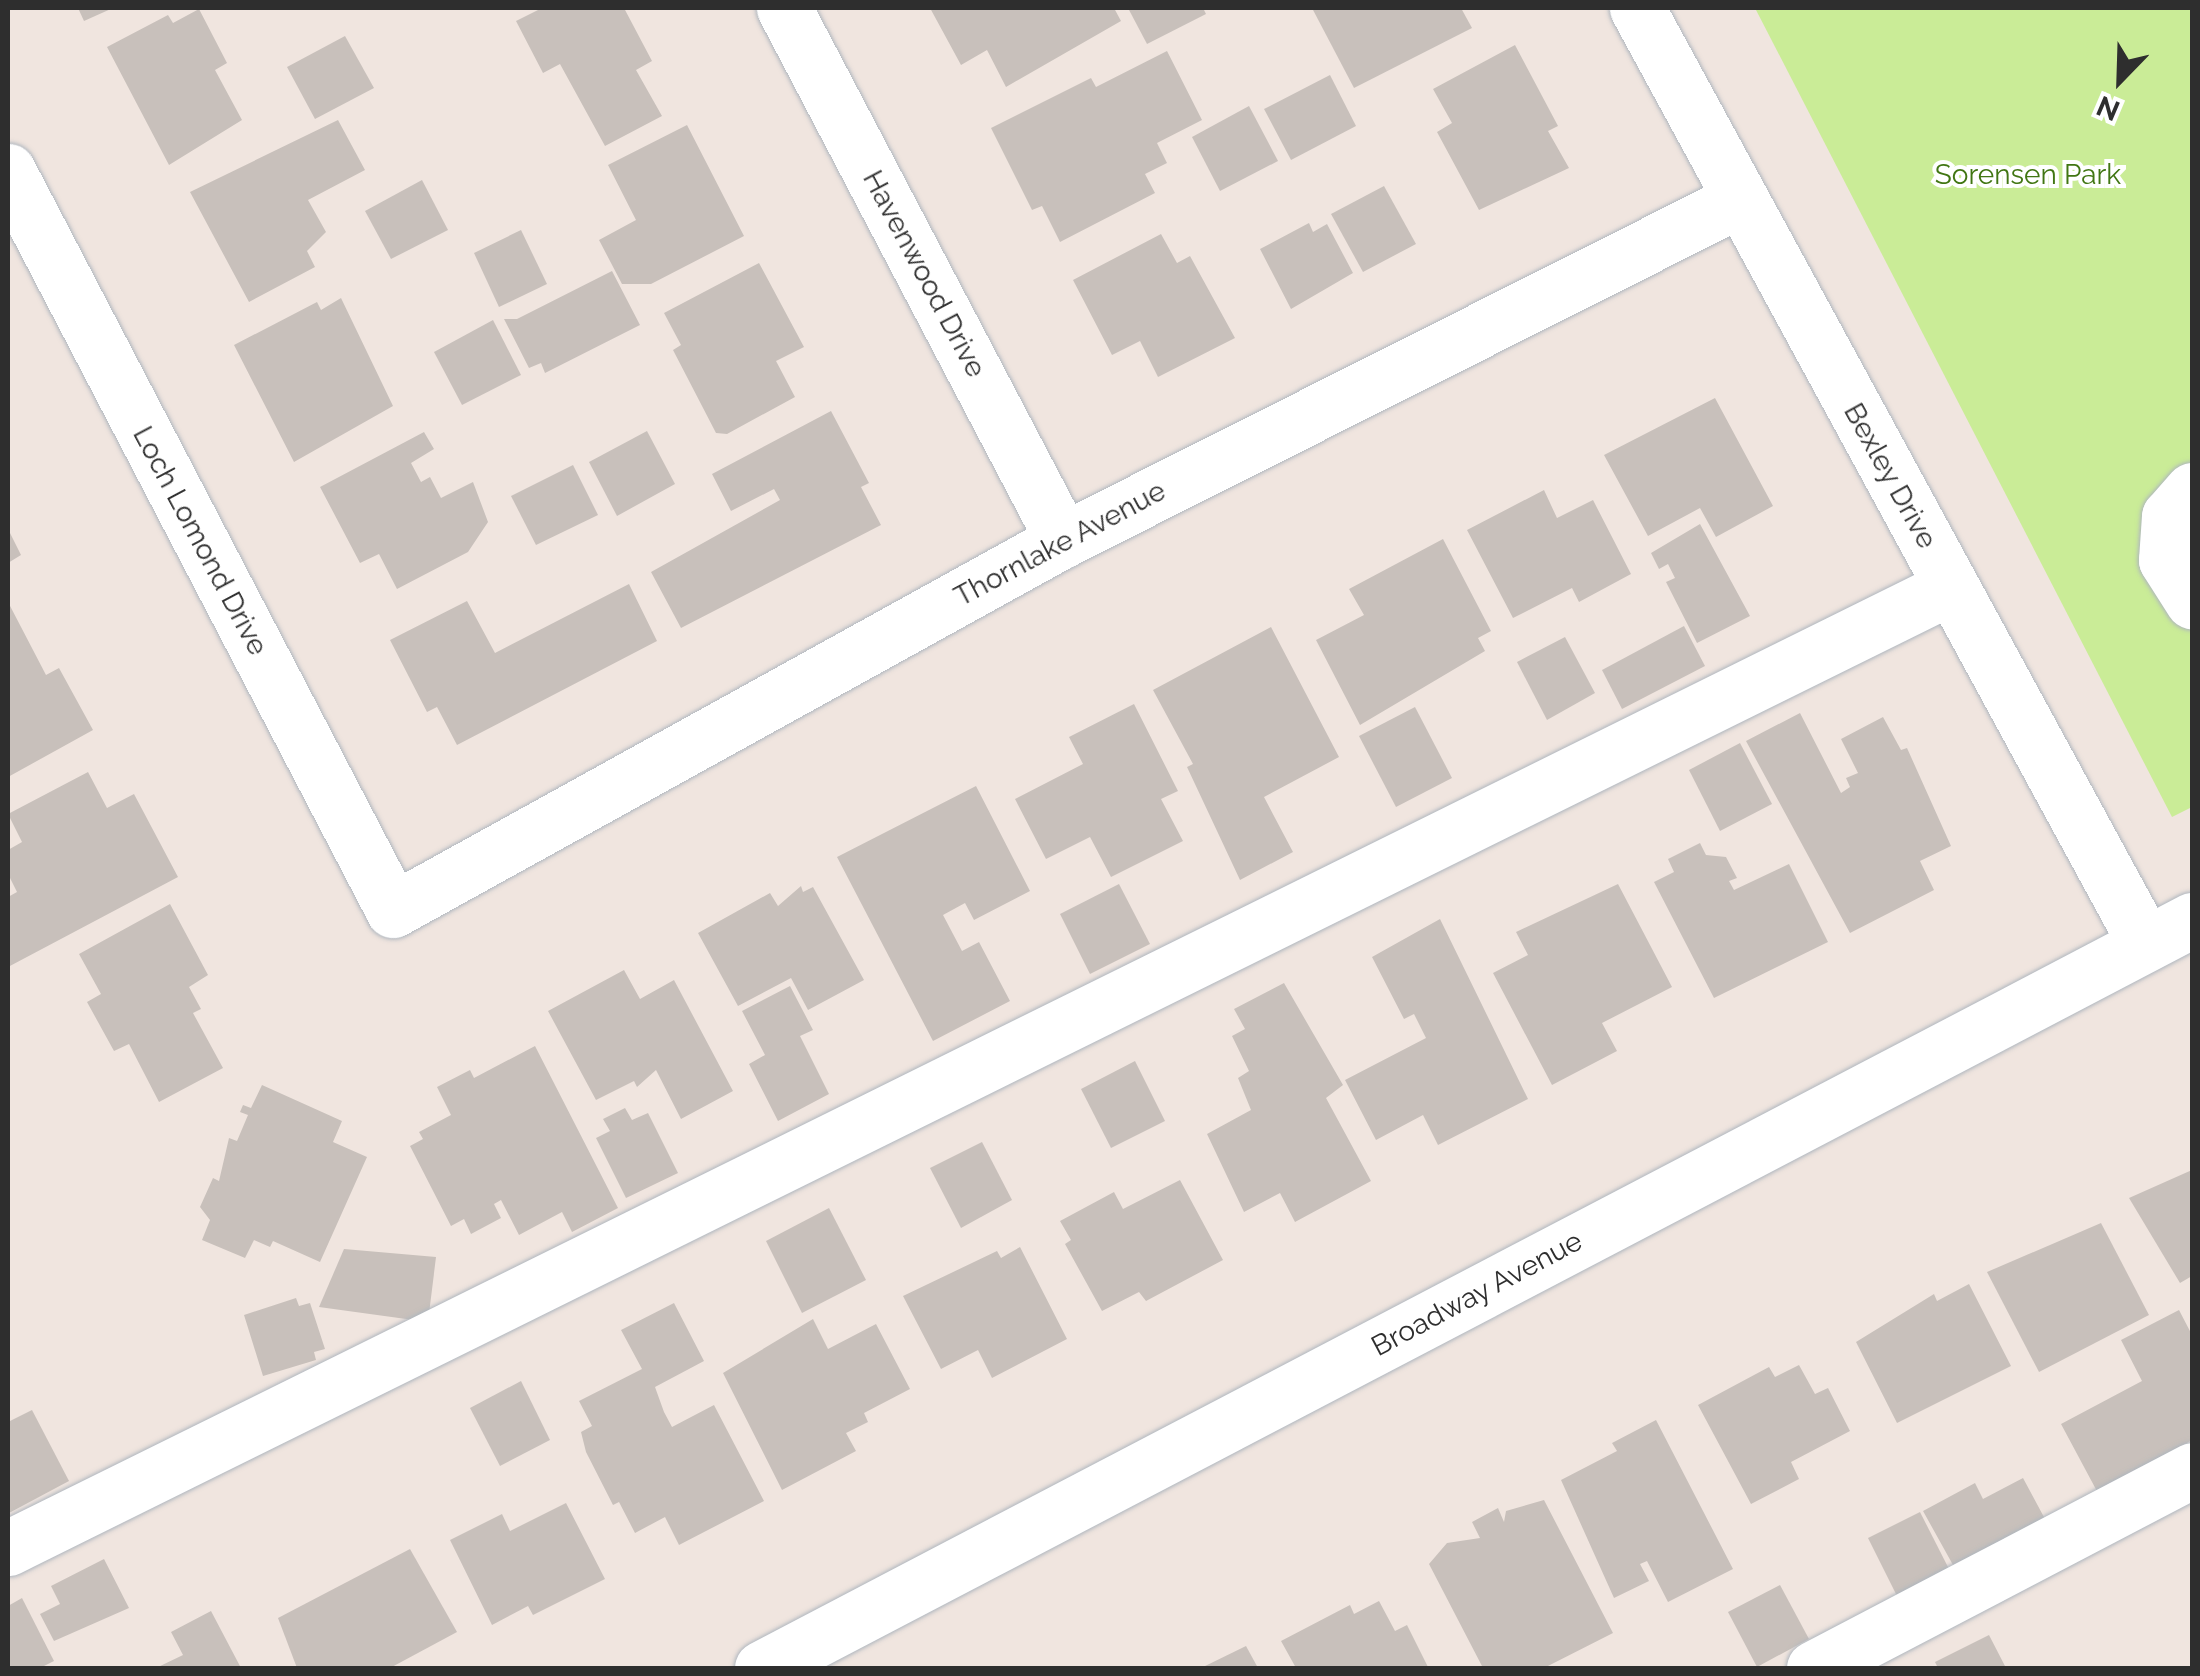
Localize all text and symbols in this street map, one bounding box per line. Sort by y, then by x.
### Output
north arrow [2070,30,2170,130]
text: N [2092,89,2124,127]
park label: Sorensen Park [1935,158,2121,192]
street label: Havenwood Drive [855,165,993,383]
street label: Bexley Drive [1836,397,1944,555]
street label: Loch Lomond Drive [125,421,275,661]
street label: Thornlake Avenue [948,474,1172,614]
street label: Broadway Avenue [1365,1224,1589,1364]

